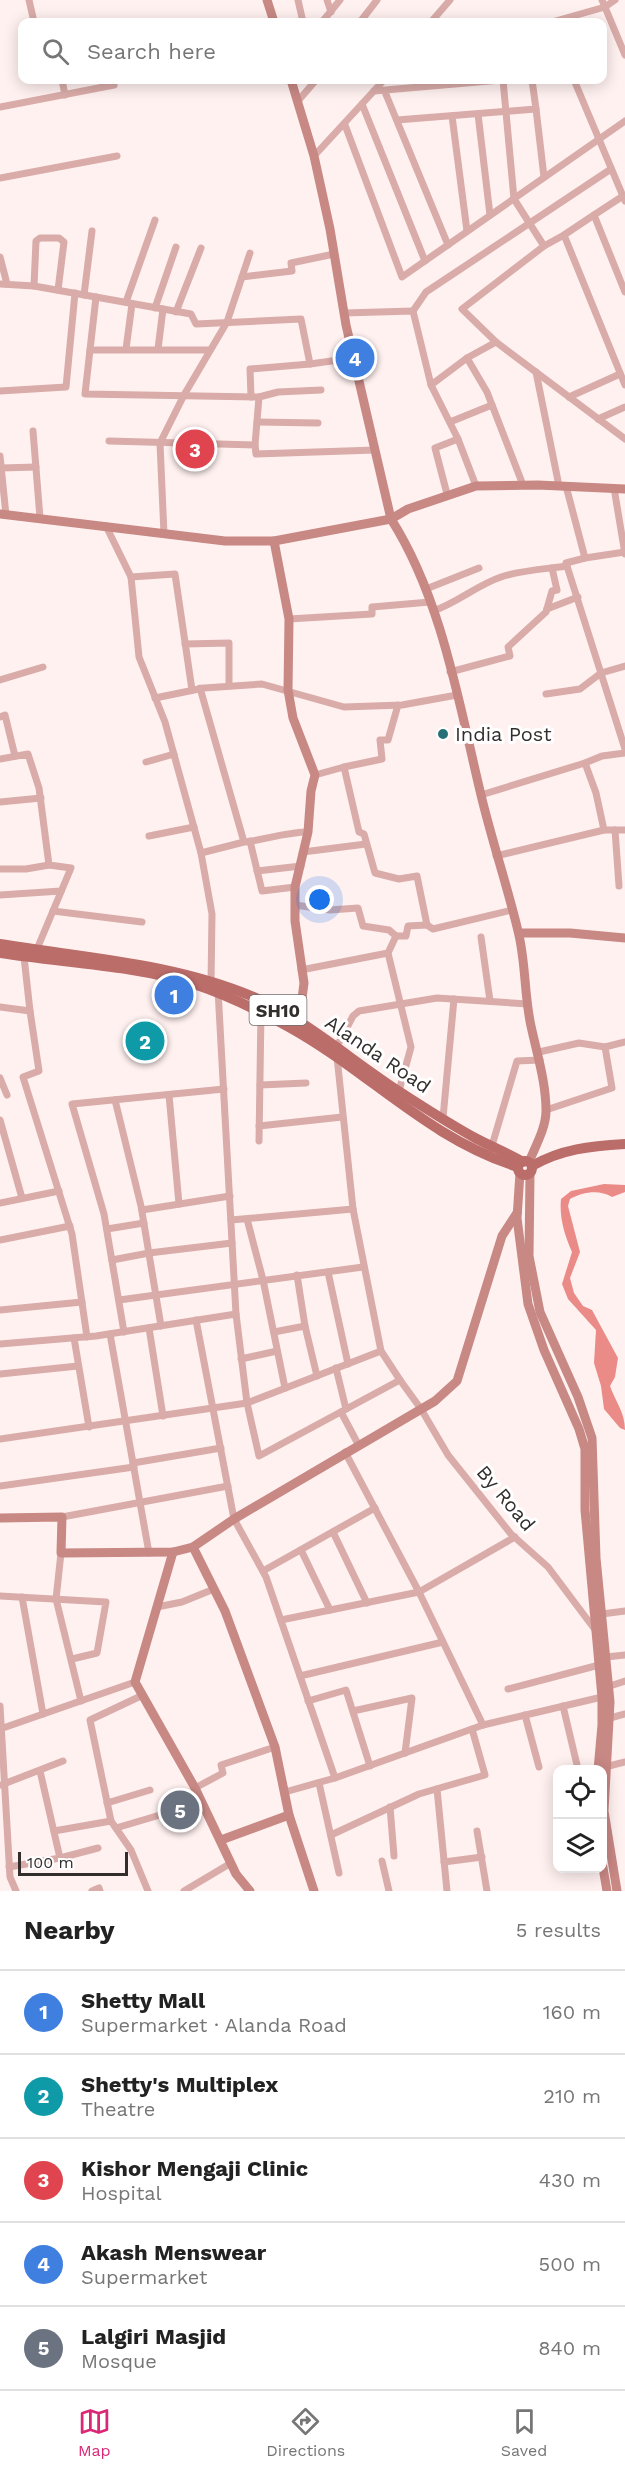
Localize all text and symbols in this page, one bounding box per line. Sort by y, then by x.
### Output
search box [18,18,607,84]
icon: search [39,35,72,68]
text: Search here [87,39,216,64]
pin: 4 [336,336,374,380]
pin: 3 [176,426,214,472]
place label: India Post [455,722,552,746]
marker: India Post [436,727,450,741]
your location [305,885,334,914]
pin: 1 [154,972,194,1018]
road number: SH10 [250,995,306,1025]
street label: Alanda Road [321,1010,435,1098]
pin: 2 [126,1018,164,1064]
street label: By Road [472,1460,540,1536]
map controls [553,1765,607,1873]
button: locate [553,1765,607,1819]
pin: 5 [160,1788,200,1832]
button: layers [553,1819,607,1873]
scale bar [18,1849,128,1876]
text: 100 m [27,1853,74,1872]
text: Nearby [24,1915,115,1945]
text: 5 results [516,1918,601,1942]
text: Shetty Mall [81,1988,205,2013]
text: 1 [39,2000,48,2024]
text: 160 m [543,2000,601,2024]
text: Supermarket · Alanda Road [81,2013,347,2037]
text: Shetty's Multiplex [81,2072,278,2097]
text: 2 [38,2084,49,2108]
text: 210 m [543,2084,601,2108]
text: Theatre [81,2097,155,2121]
text: Kishor Mengaji Clinic [81,2156,308,2181]
text: 3 [38,2168,49,2192]
text: 430 m [539,2168,601,2192]
text: Hospital [81,2181,162,2205]
text: Akash Menswear [81,2240,266,2265]
text: 4 [37,2252,50,2276]
text: 500 m [539,2252,601,2276]
text: Supermarket [81,2265,207,2289]
text: Lalgiri Masjid [81,2324,226,2349]
text: 5 [38,2336,49,2360]
text: 840 m [538,2336,601,2360]
text: Mosque [81,2349,157,2373]
tab: Map [78,2405,111,2460]
tab: Directions [266,2405,345,2460]
tab: Saved [501,2405,547,2460]

